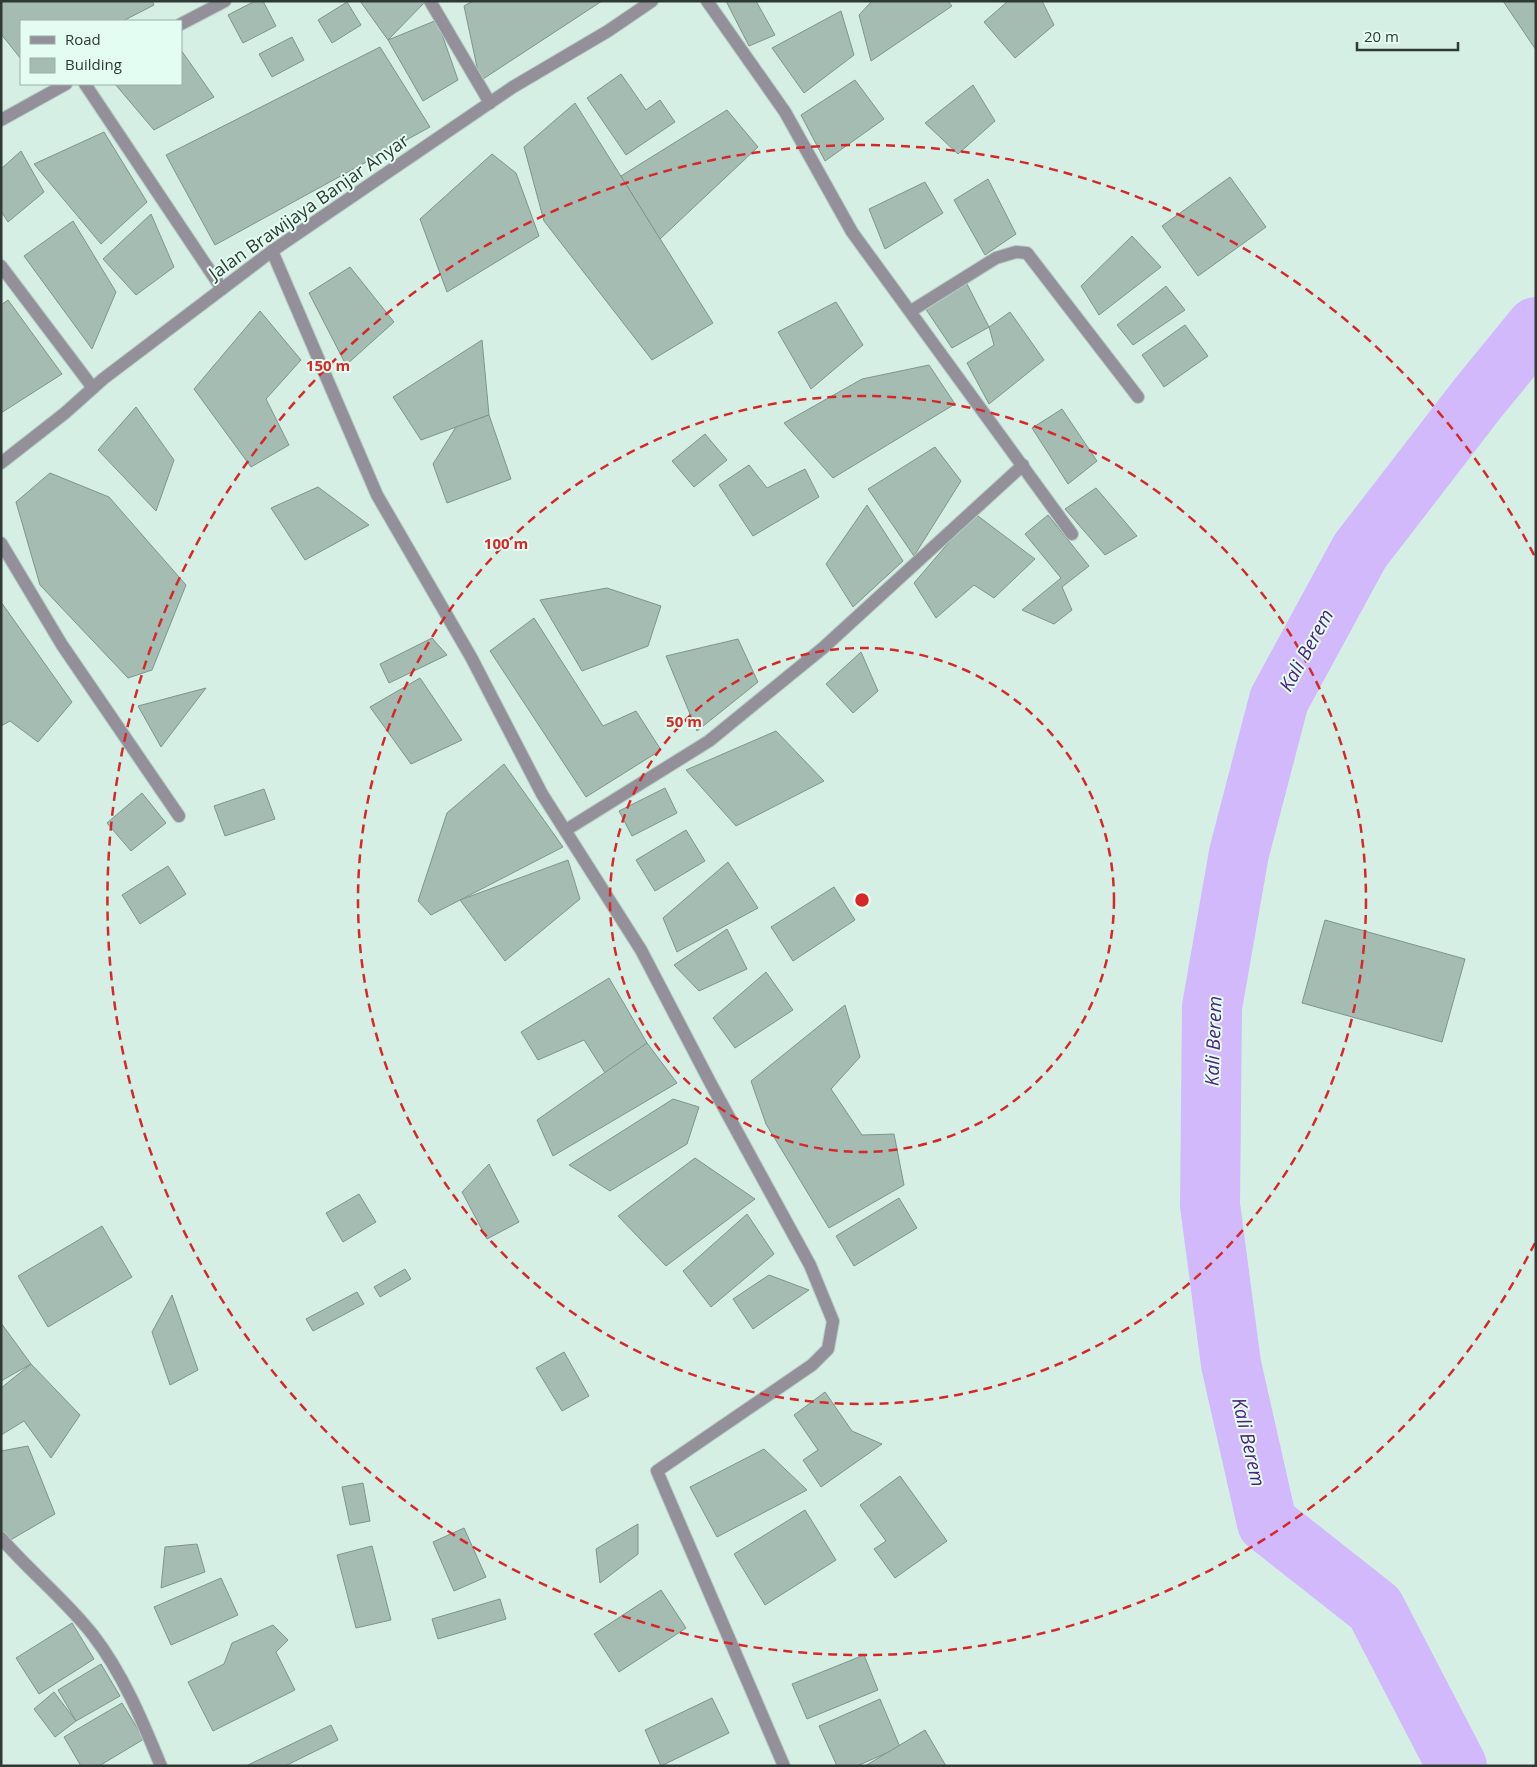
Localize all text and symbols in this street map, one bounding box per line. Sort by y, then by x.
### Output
legend [20,20,182,85]
scale bar [1357,20,1458,52]
text: 20 m [1364,26,1399,46]
text: Road [65,29,101,49]
text: Building [65,54,122,74]
street label: Jalan Brawijaya Banjar Anyar [202,127,414,286]
text: 150 m [306,355,350,375]
text: 100 m [484,533,528,553]
water label: Kali Berem [1273,604,1339,696]
text: 50 m [666,711,702,731]
centre of rings [853,891,871,909]
water label: Kali Berem [1198,995,1228,1087]
water label: Kali Berem [1226,1395,1272,1489]

